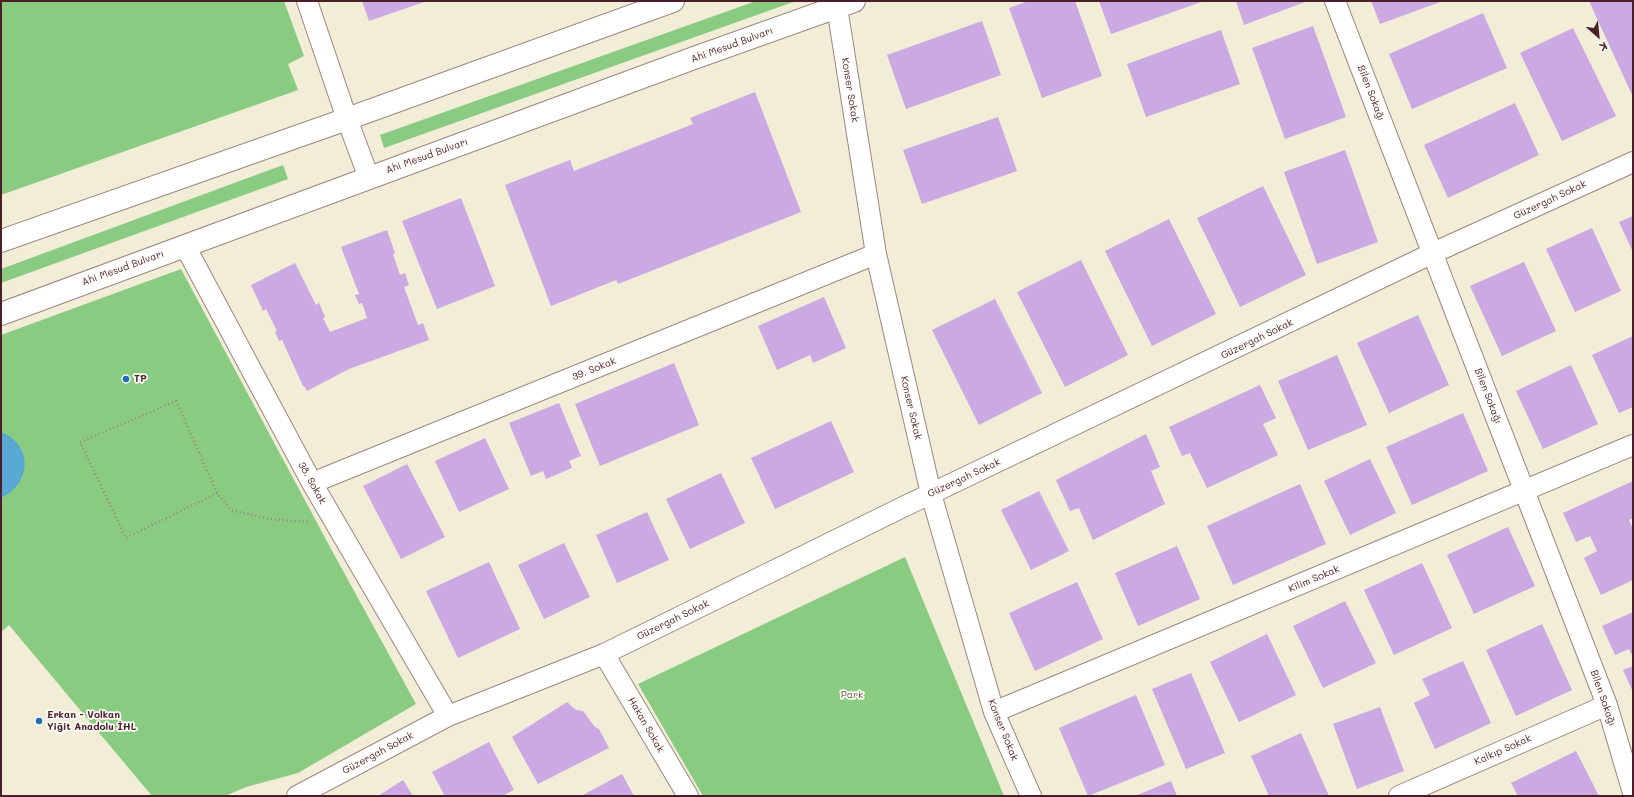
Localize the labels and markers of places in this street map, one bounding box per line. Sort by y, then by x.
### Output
place label: TP [134,373,147,385]
marker: TP [121,374,131,384]
place label: Erkan - Volkan Yiğit Anadolu İHL [47,709,137,732]
marker: Erkan - Volkan Yiğit Anadolu İHL [34,716,44,726]

